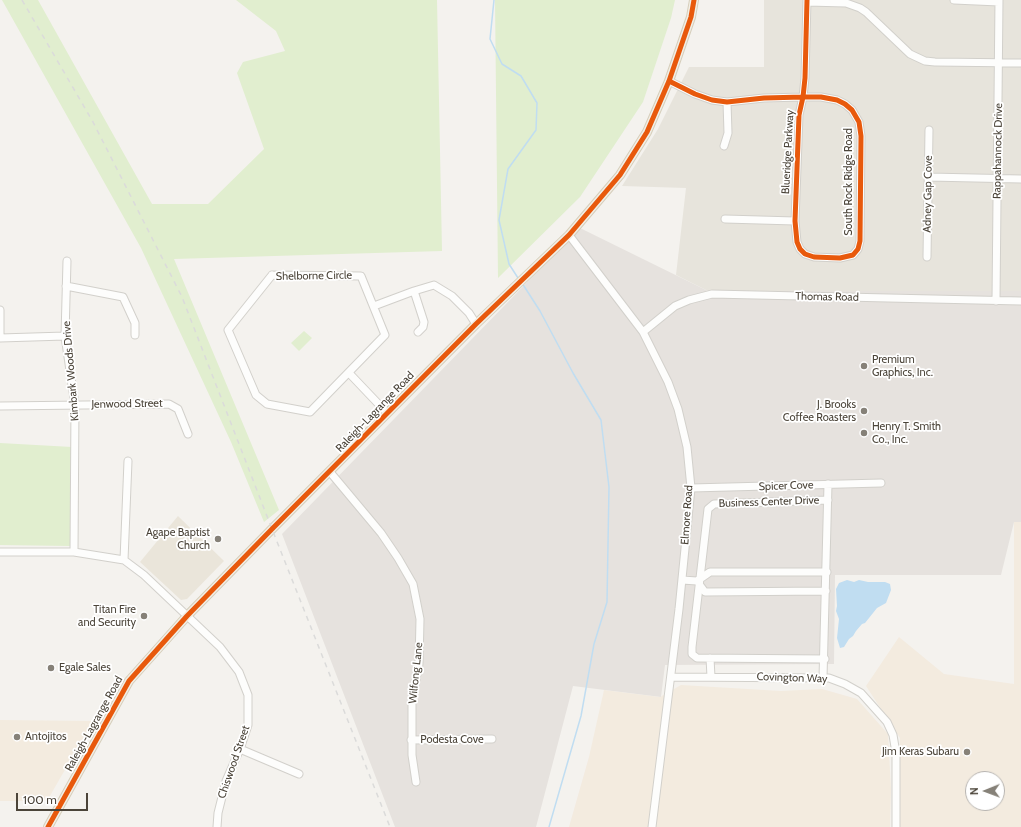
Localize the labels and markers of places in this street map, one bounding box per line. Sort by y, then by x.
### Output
place label: Premium Graphics, Inc. [872,353,933,379]
marker: Premium Graphics, Inc. [859,361,869,371]
place label: J. Brooks Coffee Roasters [783,398,856,424]
marker: J. Brooks Coffee Roasters [859,406,869,416]
place label: Henry T. Smith Co., Inc. [872,420,941,446]
marker: Henry T. Smith Co., Inc. [859,428,869,438]
place label: Agape Baptist Church [146,526,210,552]
marker: Agape Baptist Church [213,534,223,544]
place label: Titan Fire and Security [78,603,136,629]
marker: Titan Fire and Security [139,611,149,621]
place label: Egale Sales [59,661,111,675]
marker: Egale Sales [46,663,56,673]
place label: Antojitos [25,730,66,744]
marker: Antojitos [12,732,22,742]
place label: Jim Keras Subaru [882,745,959,759]
marker: Jim Keras Subaru [962,747,972,757]

